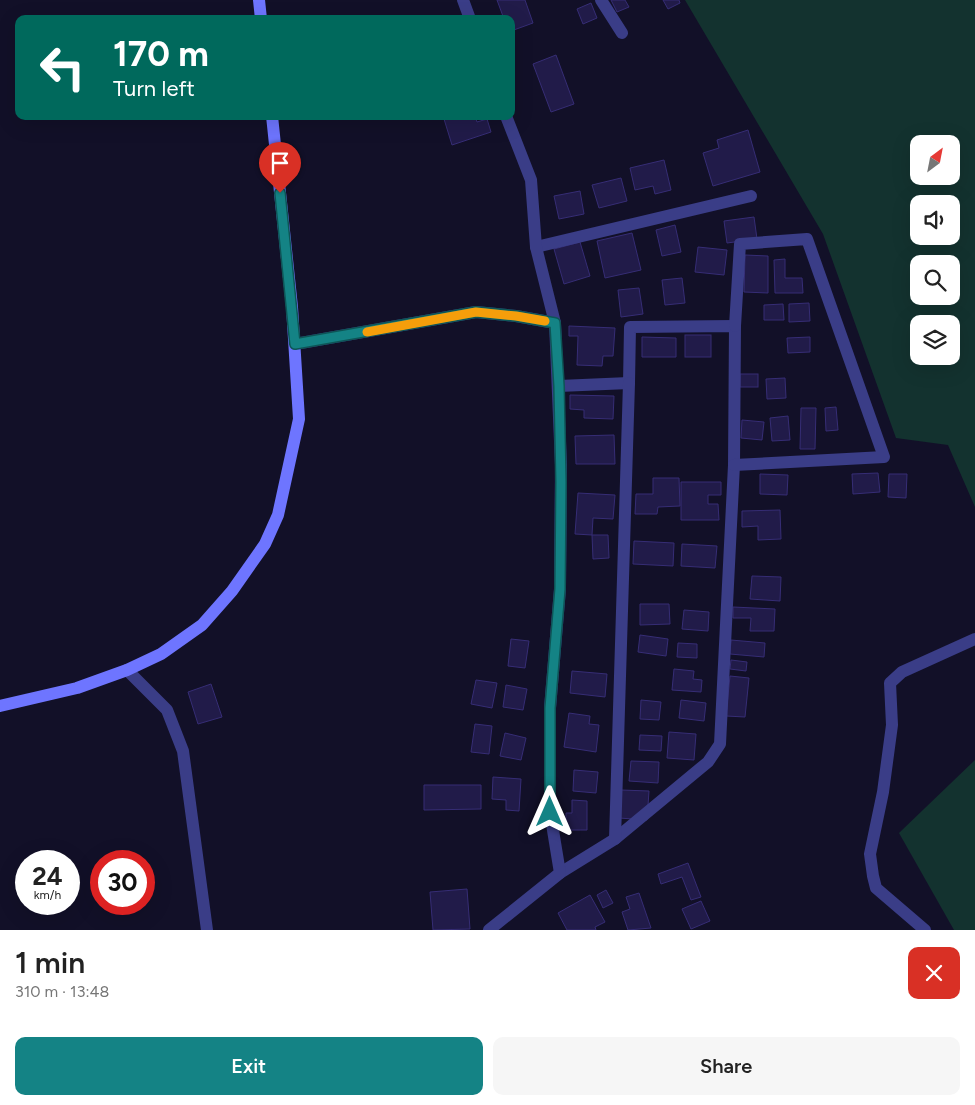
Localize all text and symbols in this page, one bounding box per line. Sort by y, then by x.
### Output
text: 170 m [113,33,209,75]
icon: left [30,35,95,100]
text: Turn left [113,75,195,102]
north arrow [910,135,960,185]
map controls [910,135,960,365]
pin [259,142,301,193]
icon: arrive [266,149,294,177]
button: sound [910,195,960,245]
button: search [910,255,960,305]
button: layers [910,315,960,365]
position arrow [523,785,575,837]
speed limit sign: 30 [90,850,155,915]
text: 24 [32,861,63,891]
text: km/h [34,888,61,902]
text: 1 min [15,944,85,981]
button: close [908,947,960,999]
text: 310 m · 13:48 [15,982,109,1001]
button: Exit [15,1037,483,1095]
button: Share [493,1037,960,1095]

